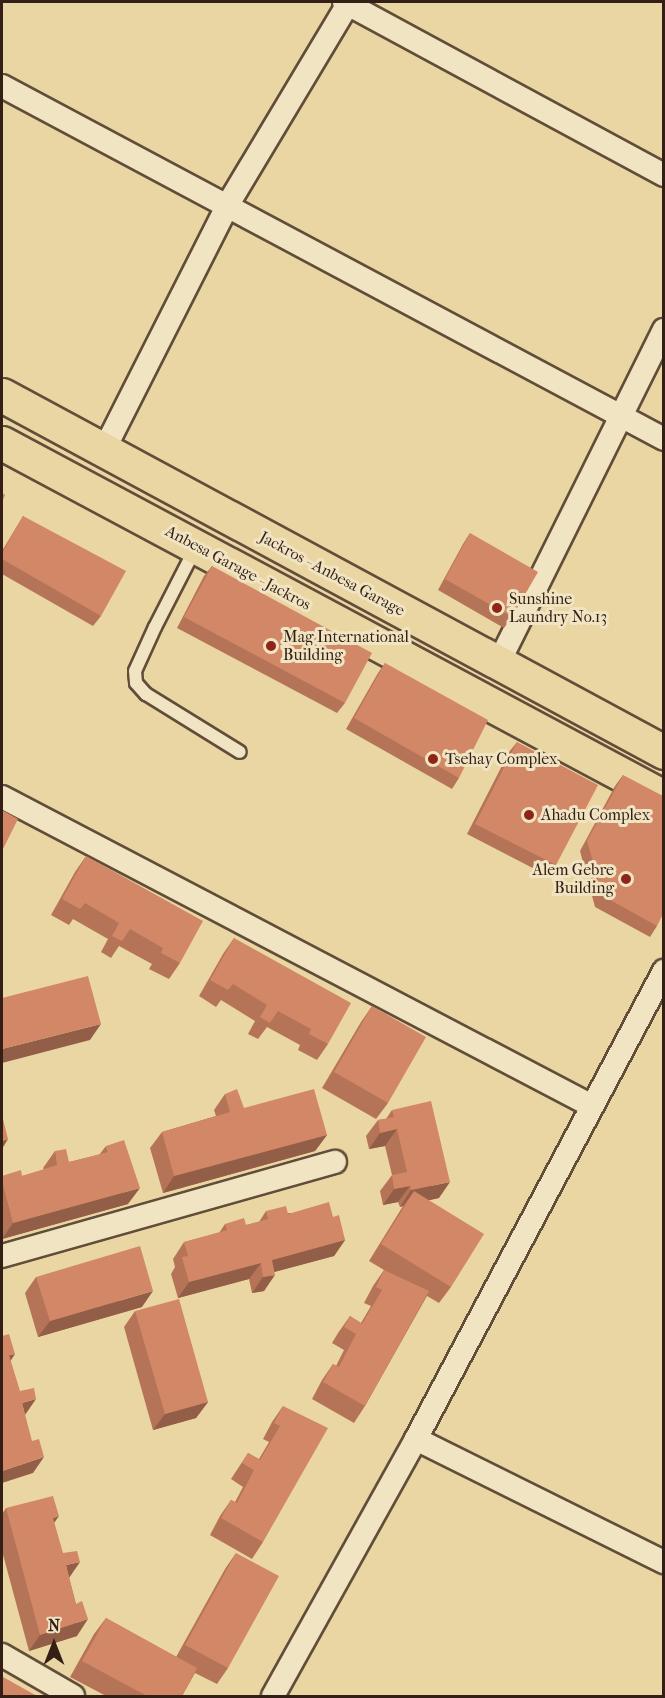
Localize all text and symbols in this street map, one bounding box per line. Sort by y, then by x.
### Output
street label: Anbesa Garage - Jackros [162,521,314,615]
street label: Jackros - Anbesa Garage [256,527,408,621]
place label: Sunshine Laundry No.13 [509,589,607,627]
marker: Sunshine Laundry No.13 [490,601,504,615]
place label: Mag International Building [283,627,409,665]
marker: Mag International Building [264,639,278,653]
place label: Tsehay Complex [445,749,557,769]
marker: Tsehay Complex [426,752,440,766]
place label: Ahadu Complex [541,805,650,825]
marker: Ahadu Complex [522,808,536,822]
place label: Alem Gebre Building [533,860,614,898]
marker: Alem Gebre Building [619,872,633,886]
north arrow [24,1614,84,1674]
text: N [48,1616,60,1635]

